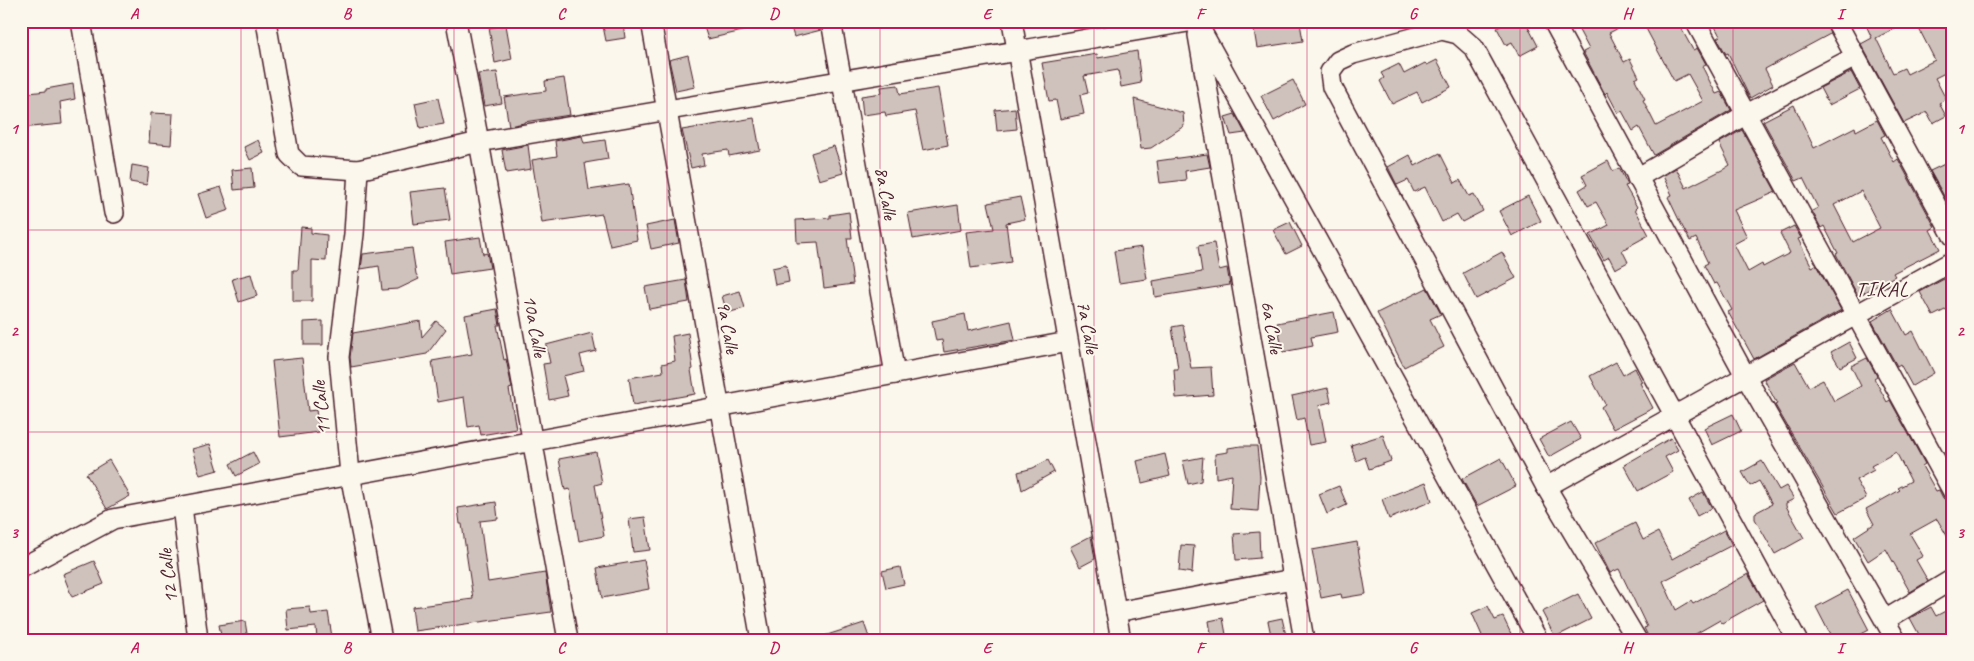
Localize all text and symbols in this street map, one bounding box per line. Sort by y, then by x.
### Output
text: A [130,4,140,24]
text: B [343,4,353,24]
text: C [557,4,567,24]
text: D [769,4,780,24]
text: E [983,4,994,24]
text: F [1196,4,1207,24]
text: G [1409,4,1419,24]
text: H [1622,4,1634,24]
text: I [1837,4,1847,24]
text: 1 [10,119,19,139]
text: 1 [1956,119,1965,139]
street label: 8a Calle [869,165,903,223]
district label: TIKAL [1855,276,1909,302]
street label: 10a Calle [517,293,553,360]
street label: 9a Calle [711,299,745,357]
street label: 7a Calle [1071,299,1105,357]
street label: 6a Calle [1255,299,1289,357]
text: 2 [10,321,19,341]
text: 2 [1956,321,1965,341]
street label: 11 Calle [306,378,336,436]
text: 3 [10,523,19,543]
text: 3 [1956,523,1965,543]
street label: 12 Calle [152,546,184,604]
text: A [130,638,140,658]
text: B [343,638,353,658]
text: C [557,638,567,658]
text: D [769,638,780,658]
text: E [983,638,994,658]
text: F [1196,638,1207,658]
text: G [1409,638,1419,658]
text: H [1622,638,1634,658]
text: I [1837,638,1847,658]

